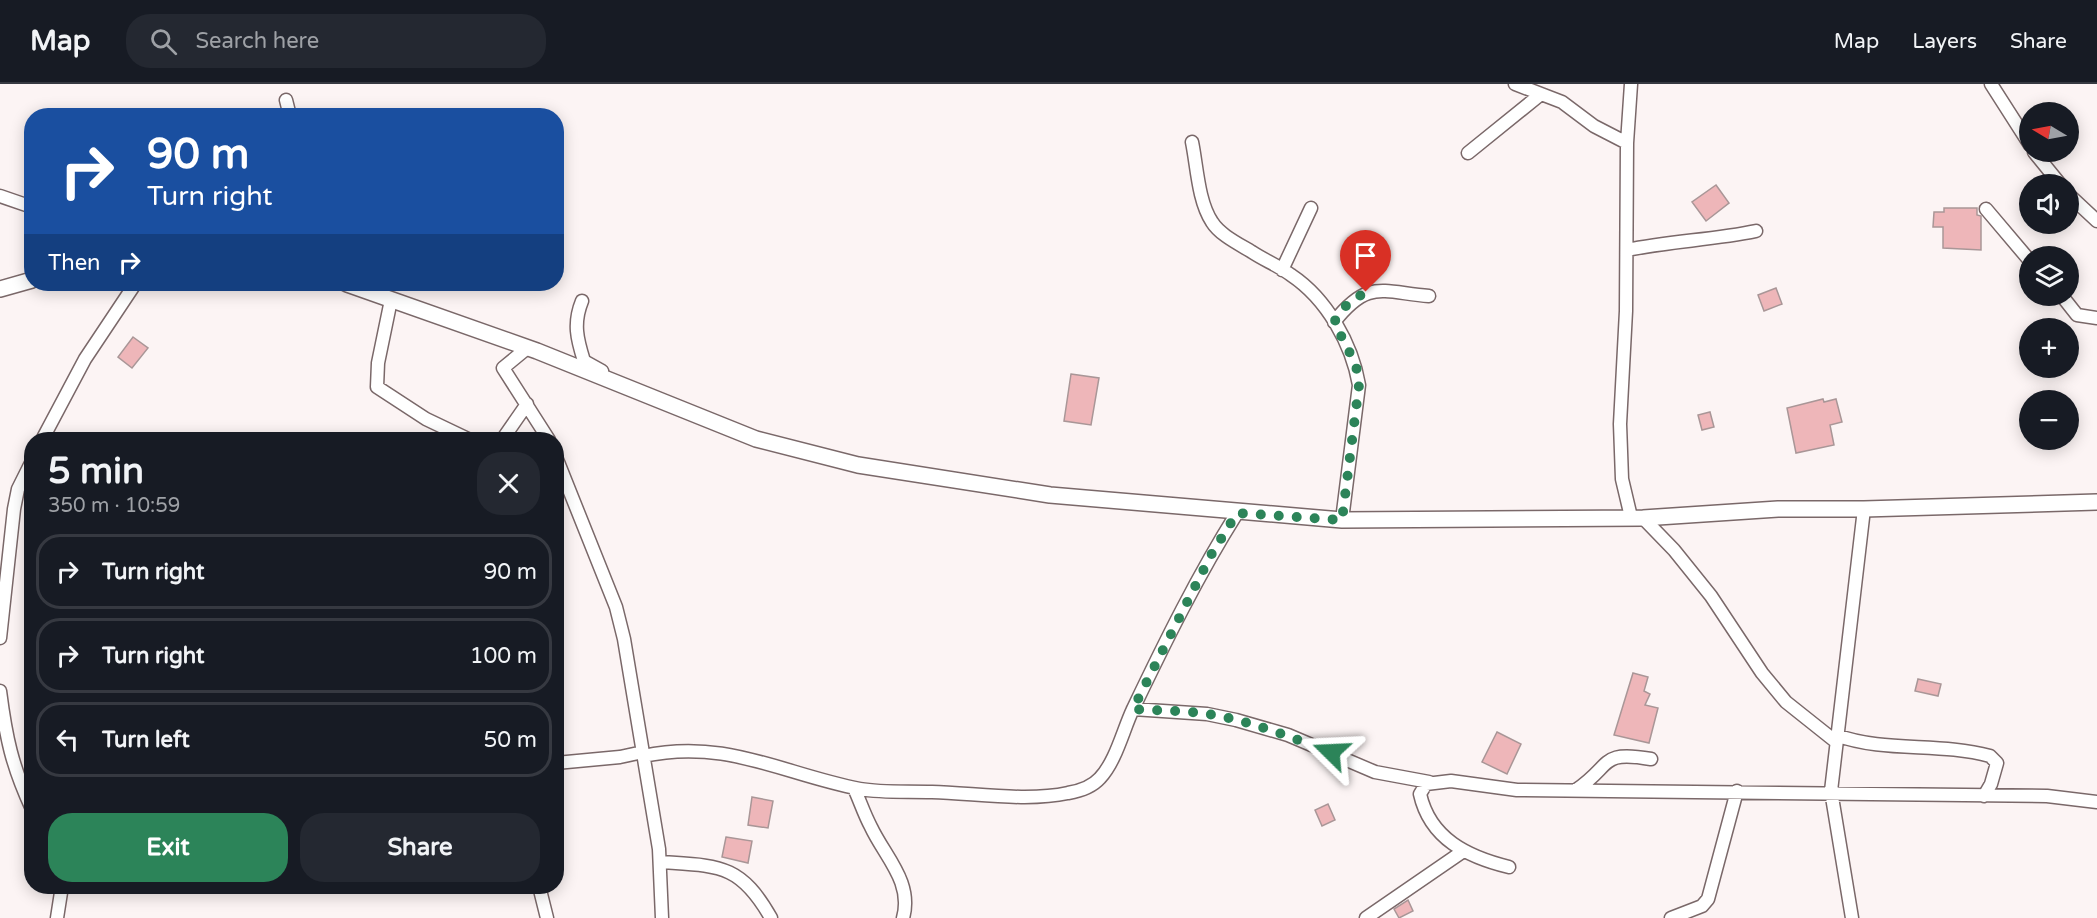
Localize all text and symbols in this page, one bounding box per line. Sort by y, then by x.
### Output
search box [126,14,546,68]
text: Map [30,24,90,58]
icon: search [147,25,180,58]
text: Search here [195,28,319,54]
text: Map [1834,29,1879,54]
text: Layers [1912,29,1977,54]
text: Share [2010,29,2067,54]
north arrow [2019,102,2079,162]
map controls [2019,102,2079,450]
text: 90 m [147,129,249,180]
icon: right [48,132,126,210]
button: sound [2019,174,2079,234]
text: Turn right [147,180,273,213]
pin [1340,230,1391,292]
icon: arrive [1349,239,1382,272]
icon: right [113,246,146,279]
button: layers [2019,246,2079,306]
text: Then [48,250,101,276]
button: + [2019,318,2079,378]
button: − [2019,390,2079,450]
text: 5 min [48,450,144,493]
button: close [477,452,540,515]
text: 350 m · 10:59 [48,494,180,518]
icon: right [51,555,84,588]
text: Turn right [102,559,204,585]
text: 90 m [483,559,537,585]
icon: right [51,639,84,672]
text: Turn right [102,643,204,669]
text: 100 m [470,643,537,669]
position arrow [1299,720,1363,784]
icon: left [51,723,84,756]
text: Turn left [102,727,190,753]
text: 50 m [483,727,537,753]
button: Exit [48,813,288,882]
button: Share [300,813,540,882]

